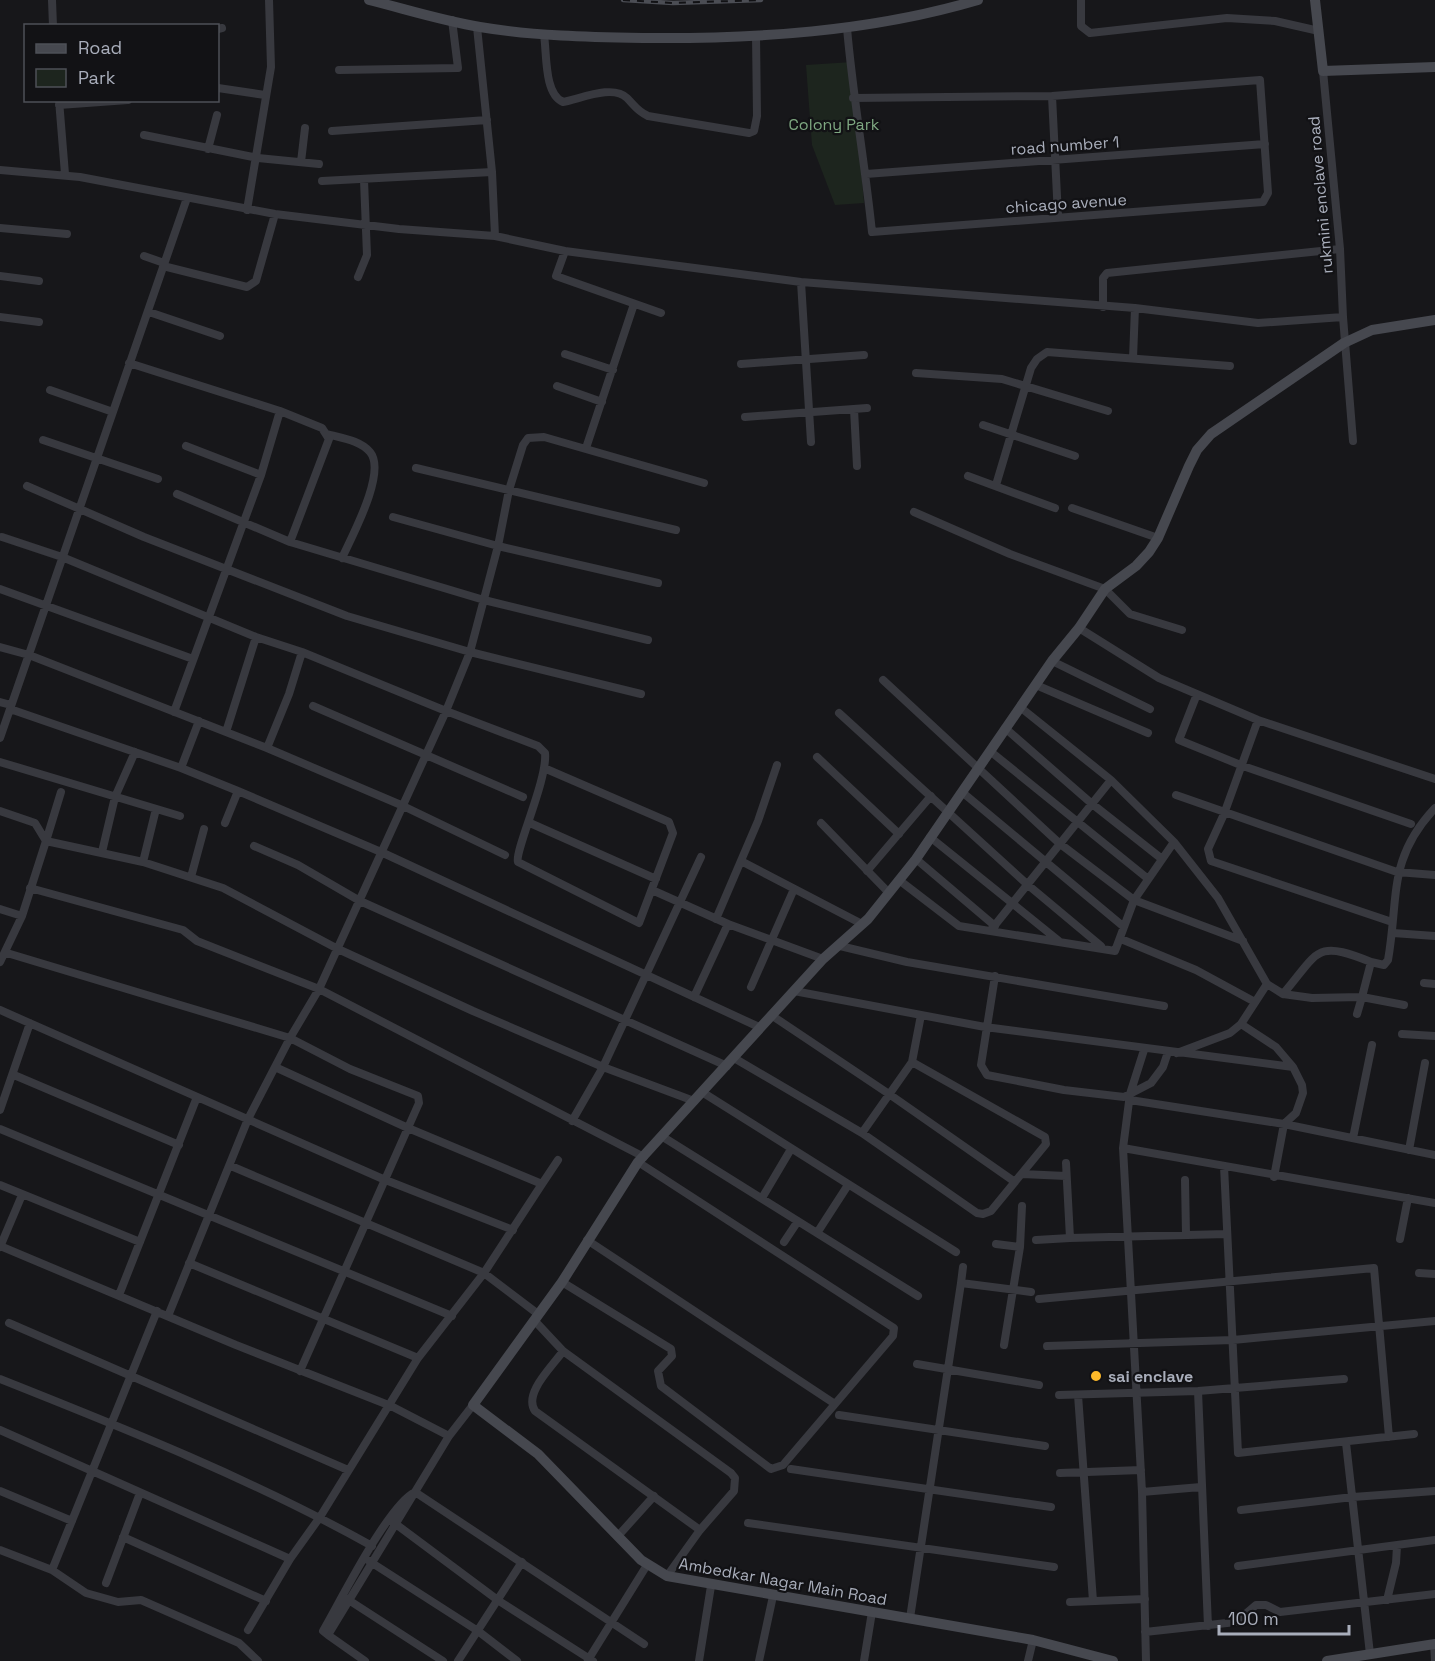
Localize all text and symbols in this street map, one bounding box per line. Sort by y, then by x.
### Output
legend [24,24,219,102]
text: Road [78,36,122,59]
text: Park [78,66,116,89]
park label: Colony Park [789,114,880,135]
street label: rukmini enclave road [1303,115,1338,275]
street label: road number 1 [1010,131,1120,160]
street label: chicago avenue [1005,189,1127,218]
place label: sai enclave [1108,1366,1193,1387]
marker: sai enclave [1089,1369,1103,1383]
street label: Ambedkar Nagar Main Road [677,1553,889,1610]
scale bar [1219,1598,1350,1636]
text: 100 m [1228,1607,1279,1630]

